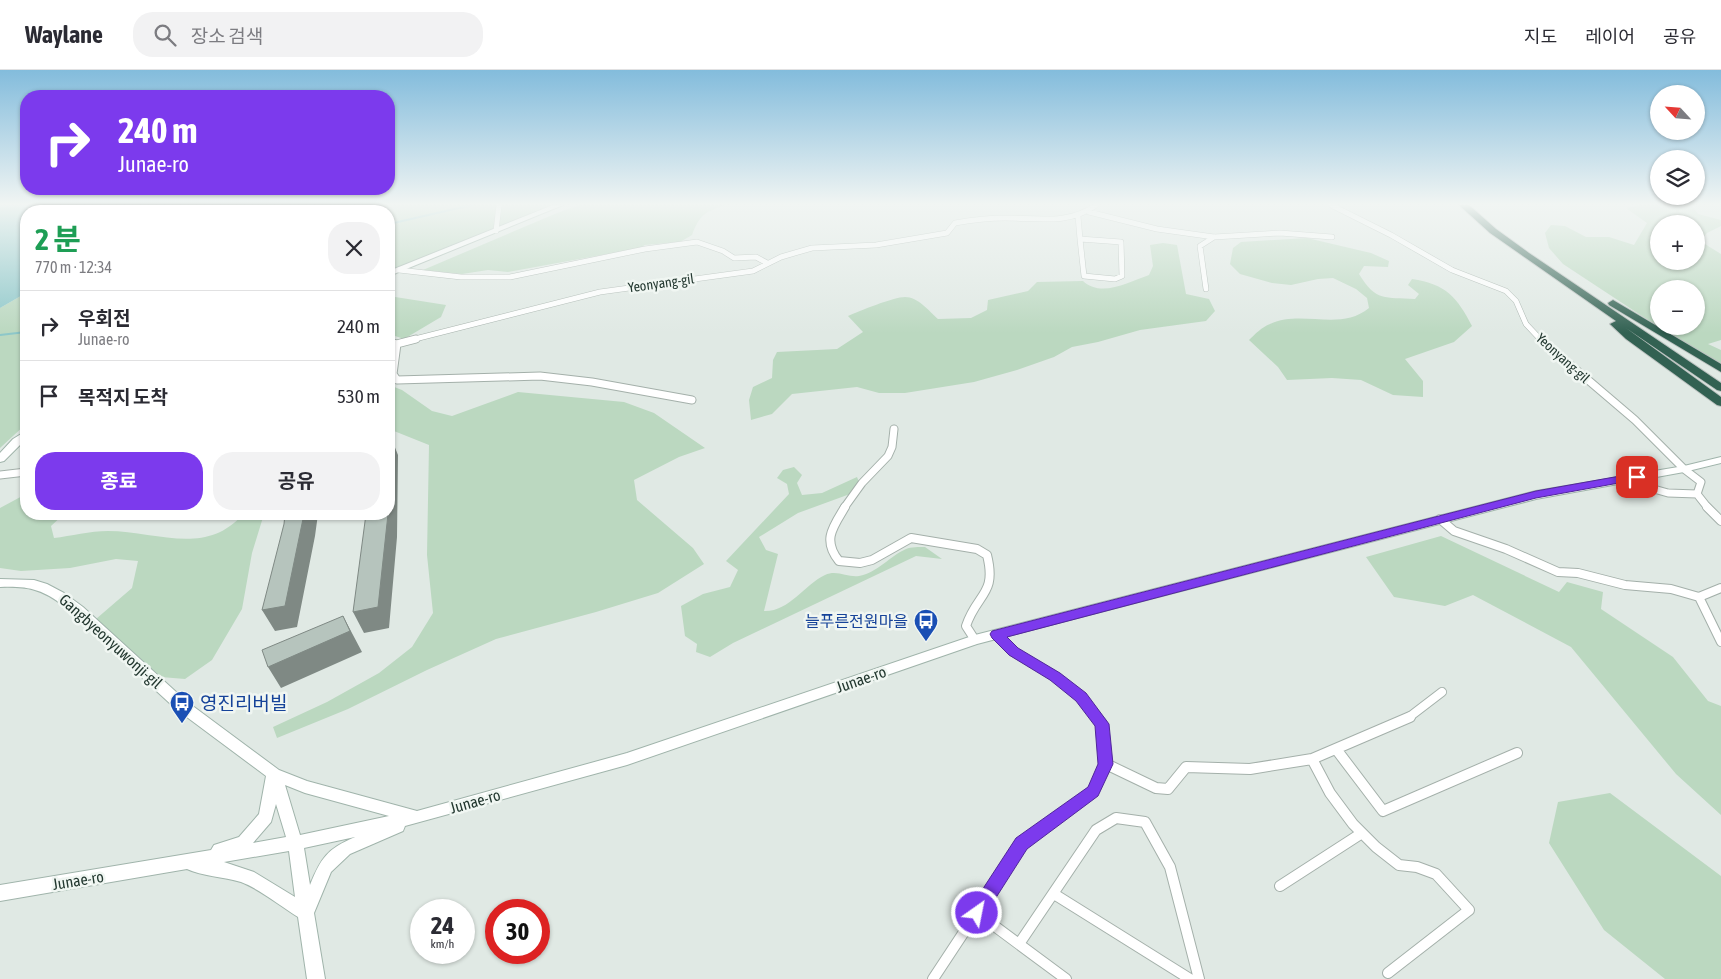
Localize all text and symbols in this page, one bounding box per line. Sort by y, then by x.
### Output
search box [133,12,483,57]
text: Waylane [25,21,103,48]
icon: search [151,21,179,49]
text: 장소 검색 [191,25,263,47]
text: 지도 [1524,26,1557,47]
text: 레이어 [1585,26,1635,47]
text: 공유 [1663,26,1696,47]
north arrow [1650,85,1705,140]
map controls [1650,85,1705,335]
icon: right [35,110,100,175]
text: 240 m [118,110,197,150]
button: layers [1650,150,1705,205]
text: Junae-ro [118,151,189,177]
button: + [1650,215,1705,270]
text: 2 분 [35,222,81,256]
button: close [328,222,380,274]
text: 770 m · 12:34 [35,258,112,276]
street label: Yeonyang-gil [627,270,695,296]
button: − [1650,280,1705,335]
text: 우회전 [78,307,130,329]
icon: right [35,312,63,340]
text: 240 m [337,315,380,337]
text: Junae-ro [78,330,130,348]
street label: Yeonyang-gil [1533,330,1593,386]
icon: arrive [35,382,63,410]
text: 530 m [337,385,380,407]
text: 목적지 도착 [78,386,168,408]
button: 종료 [35,452,203,510]
button: 공유 [213,452,380,510]
pin [1616,456,1658,498]
icon: arrive [1623,463,1651,491]
street label: Gangbyeonyuwonji-gil [55,590,167,693]
bus stop icon: 늘푸른전원마을 [913,608,939,642]
place label: 늘푸른전원마을 [805,612,908,630]
street label: Junae-ro [834,662,888,696]
bus stop icon: 영진리버빌 [169,690,195,724]
place label: 영진리버빌 [200,692,287,714]
street label: Junae-ro [448,785,502,817]
street label: Junae-ro [51,867,105,893]
position arrow [950,886,1002,938]
speed limit sign: 30 [485,899,550,964]
text: 24 [431,911,454,939]
text: km/h [431,937,454,951]

